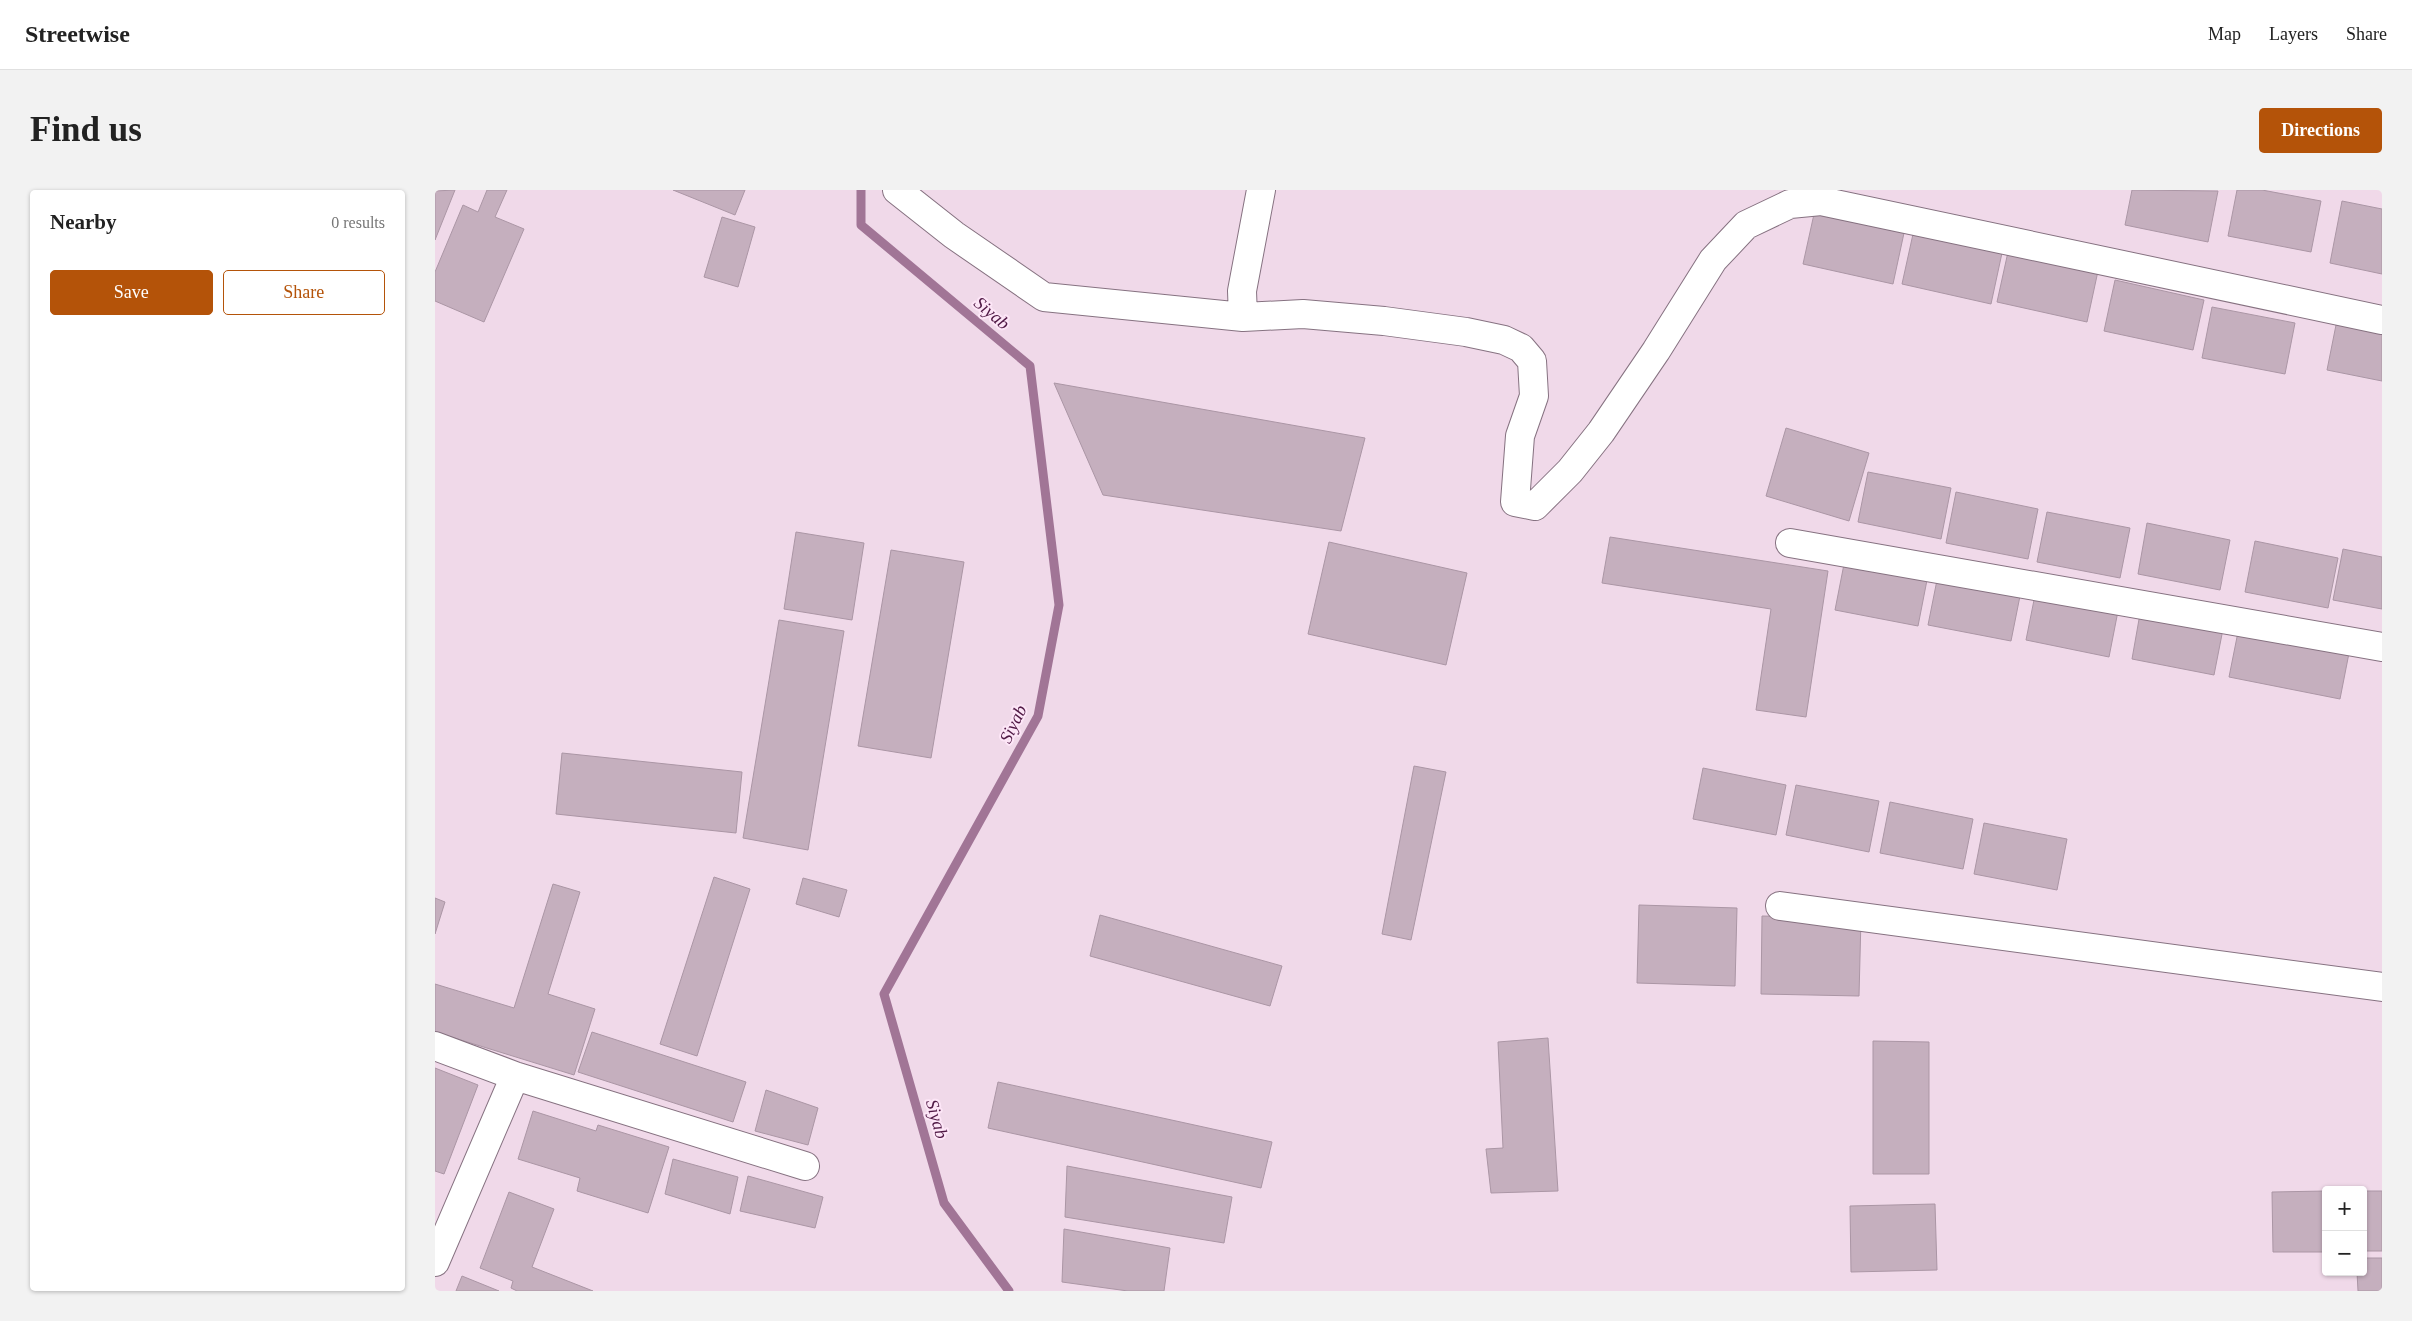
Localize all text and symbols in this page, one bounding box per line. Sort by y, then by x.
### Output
text: Streetwise [25,21,130,47]
text: Map [2208,24,2241,44]
text: Layers [2269,24,2318,44]
text: Share [2346,24,2387,44]
button: Directions [2259,108,2382,153]
text: Find us [30,110,142,149]
text: Nearby [50,210,117,234]
text: 0 results [331,214,385,231]
button: Save [50,270,213,315]
button: Share [223,270,385,315]
water label: Siyab [970,292,1014,334]
water label: Siyab [995,702,1031,746]
water label: Siyab [922,1097,952,1141]
map controls [2322,1186,2367,1276]
button: + [2322,1186,2367,1231]
button: − [2322,1231,2367,1276]

